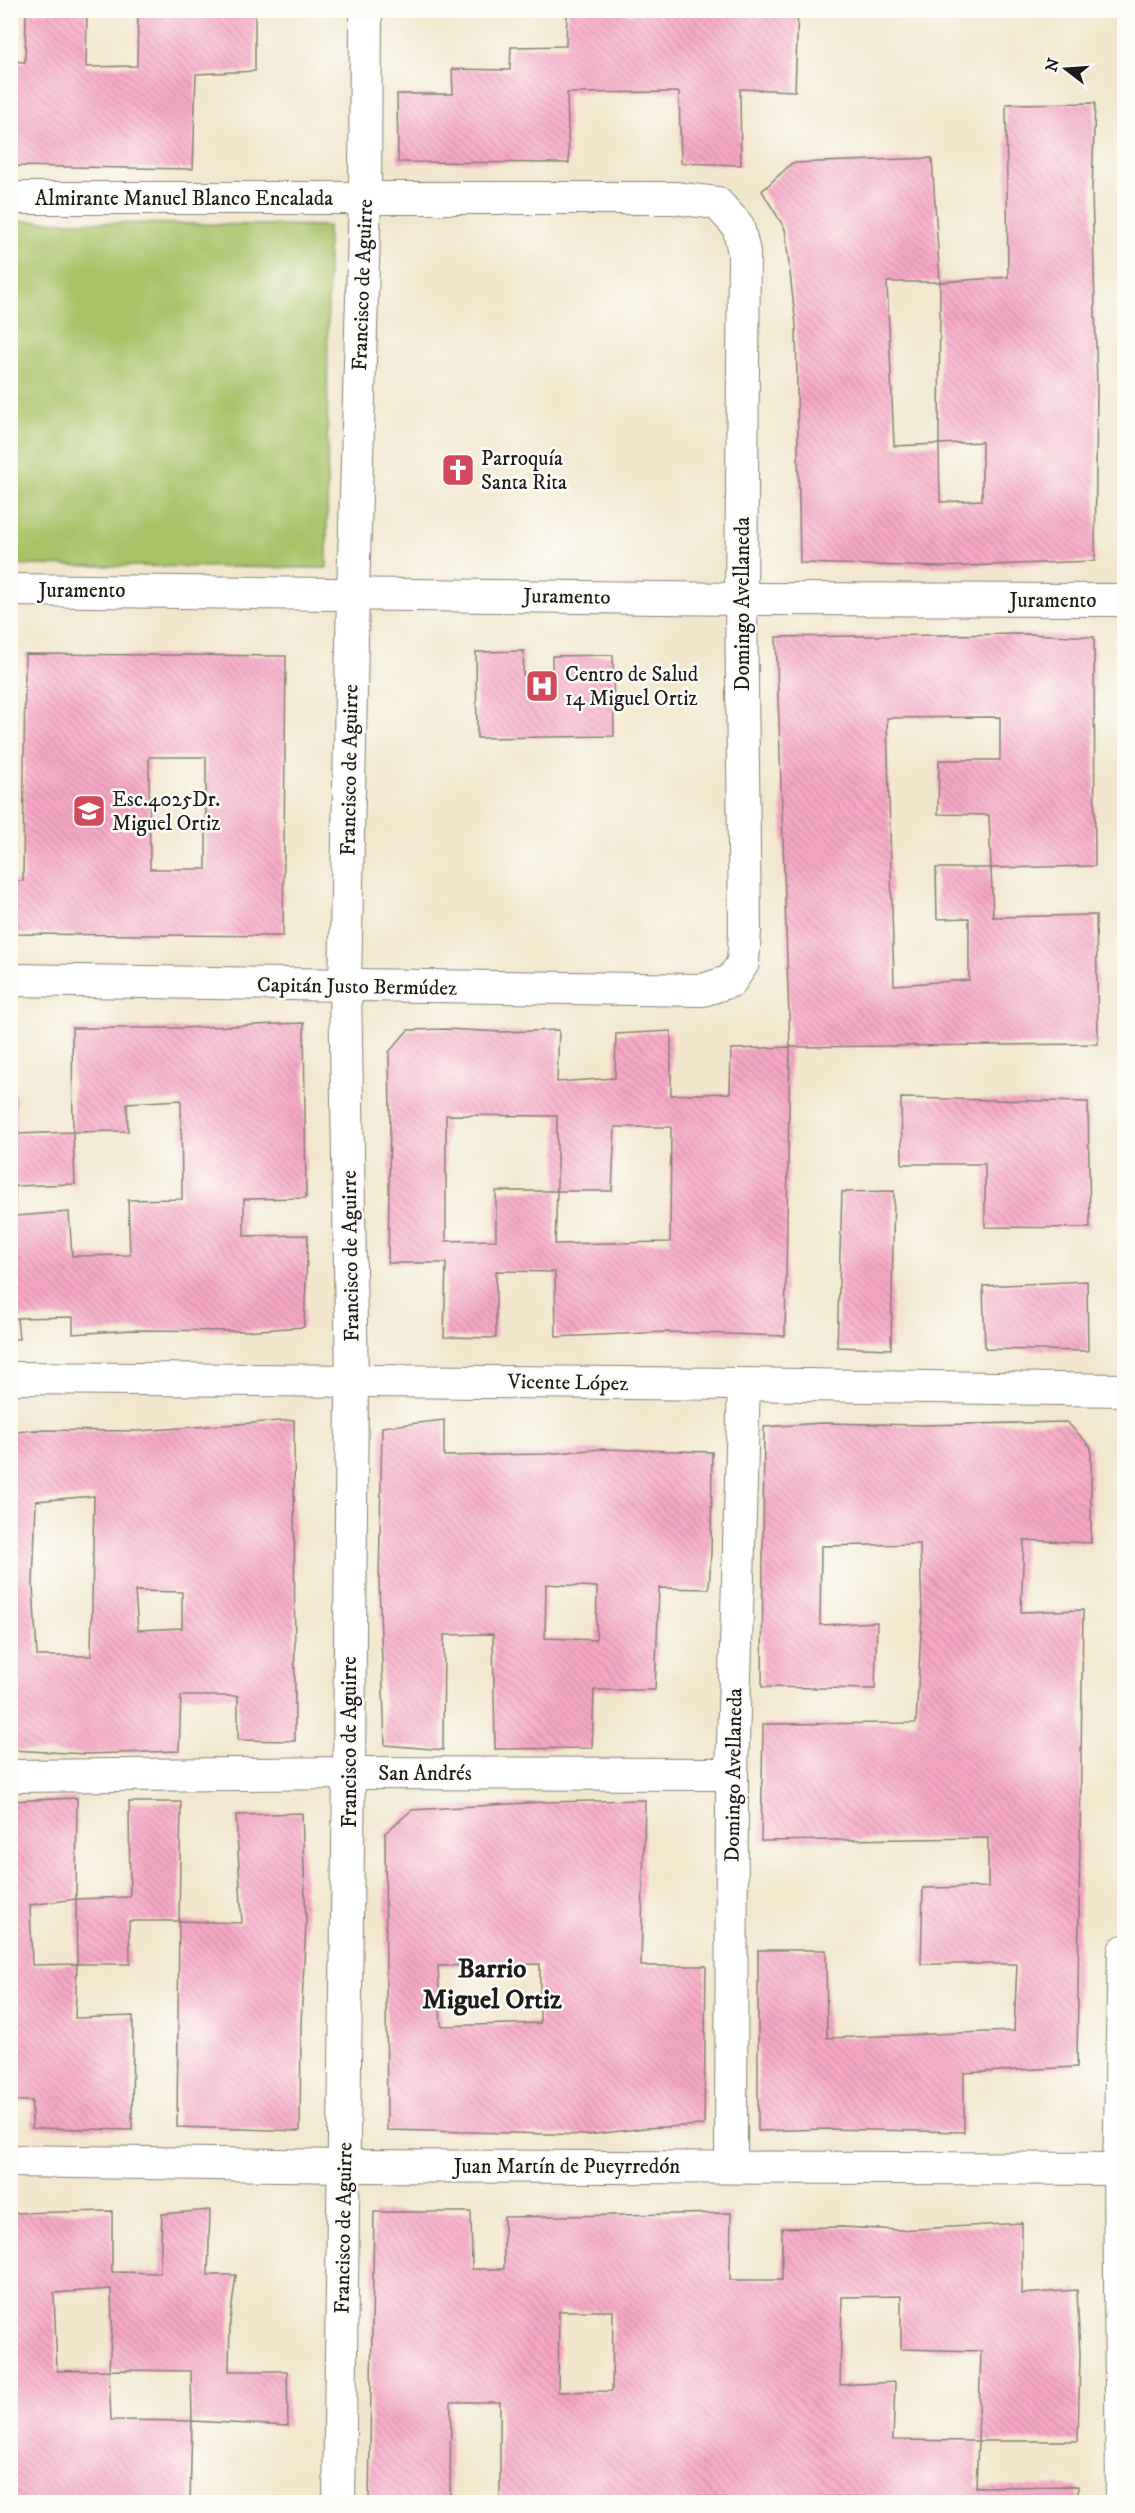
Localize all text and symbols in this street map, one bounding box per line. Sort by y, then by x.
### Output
north arrow [1036,39,1096,99]
text: N [1041,56,1064,74]
street label: Almirante Manuel Blanco Encalada [35,186,333,212]
street label: Francisco de Aguirre [347,198,379,371]
place label: Parroquía Santa Rita [481,446,567,496]
church icon: Parroquía Santa Rita [440,452,476,488]
street label: Domingo Avellaneda [730,517,756,691]
street label: Juramento [36,578,126,604]
street label: Juramento [521,583,611,611]
street label: Juramento [1007,588,1097,614]
place label: Centro de Salud 14 Miguel Ortiz [565,662,699,712]
hospital icon: Centro de Salud 14 Miguel Ortiz [524,668,560,704]
street label: Francisco de Aguirre [336,684,365,856]
place label: Esc.4025Dr. Miguel Ortiz [112,787,220,837]
school or university icon: Esc.4025Dr. Miguel Ortiz [71,793,107,829]
street label: Capitán Justo Bermúdez [257,972,457,1002]
street label: Francisco de Aguirre [336,1170,365,1342]
street label: Vicente López [506,1369,629,1397]
street label: Francisco de Aguirre [337,1656,363,1828]
street label: Domingo Avellaneda [719,1688,749,1862]
street label: San Andrés [378,1761,472,1787]
district label: Barrio Miguel Ortiz [422,1952,562,2017]
street label: Francisco de Aguirre [330,2142,359,2314]
street label: Juan Martín de Pueyrredón [452,2154,680,2180]

